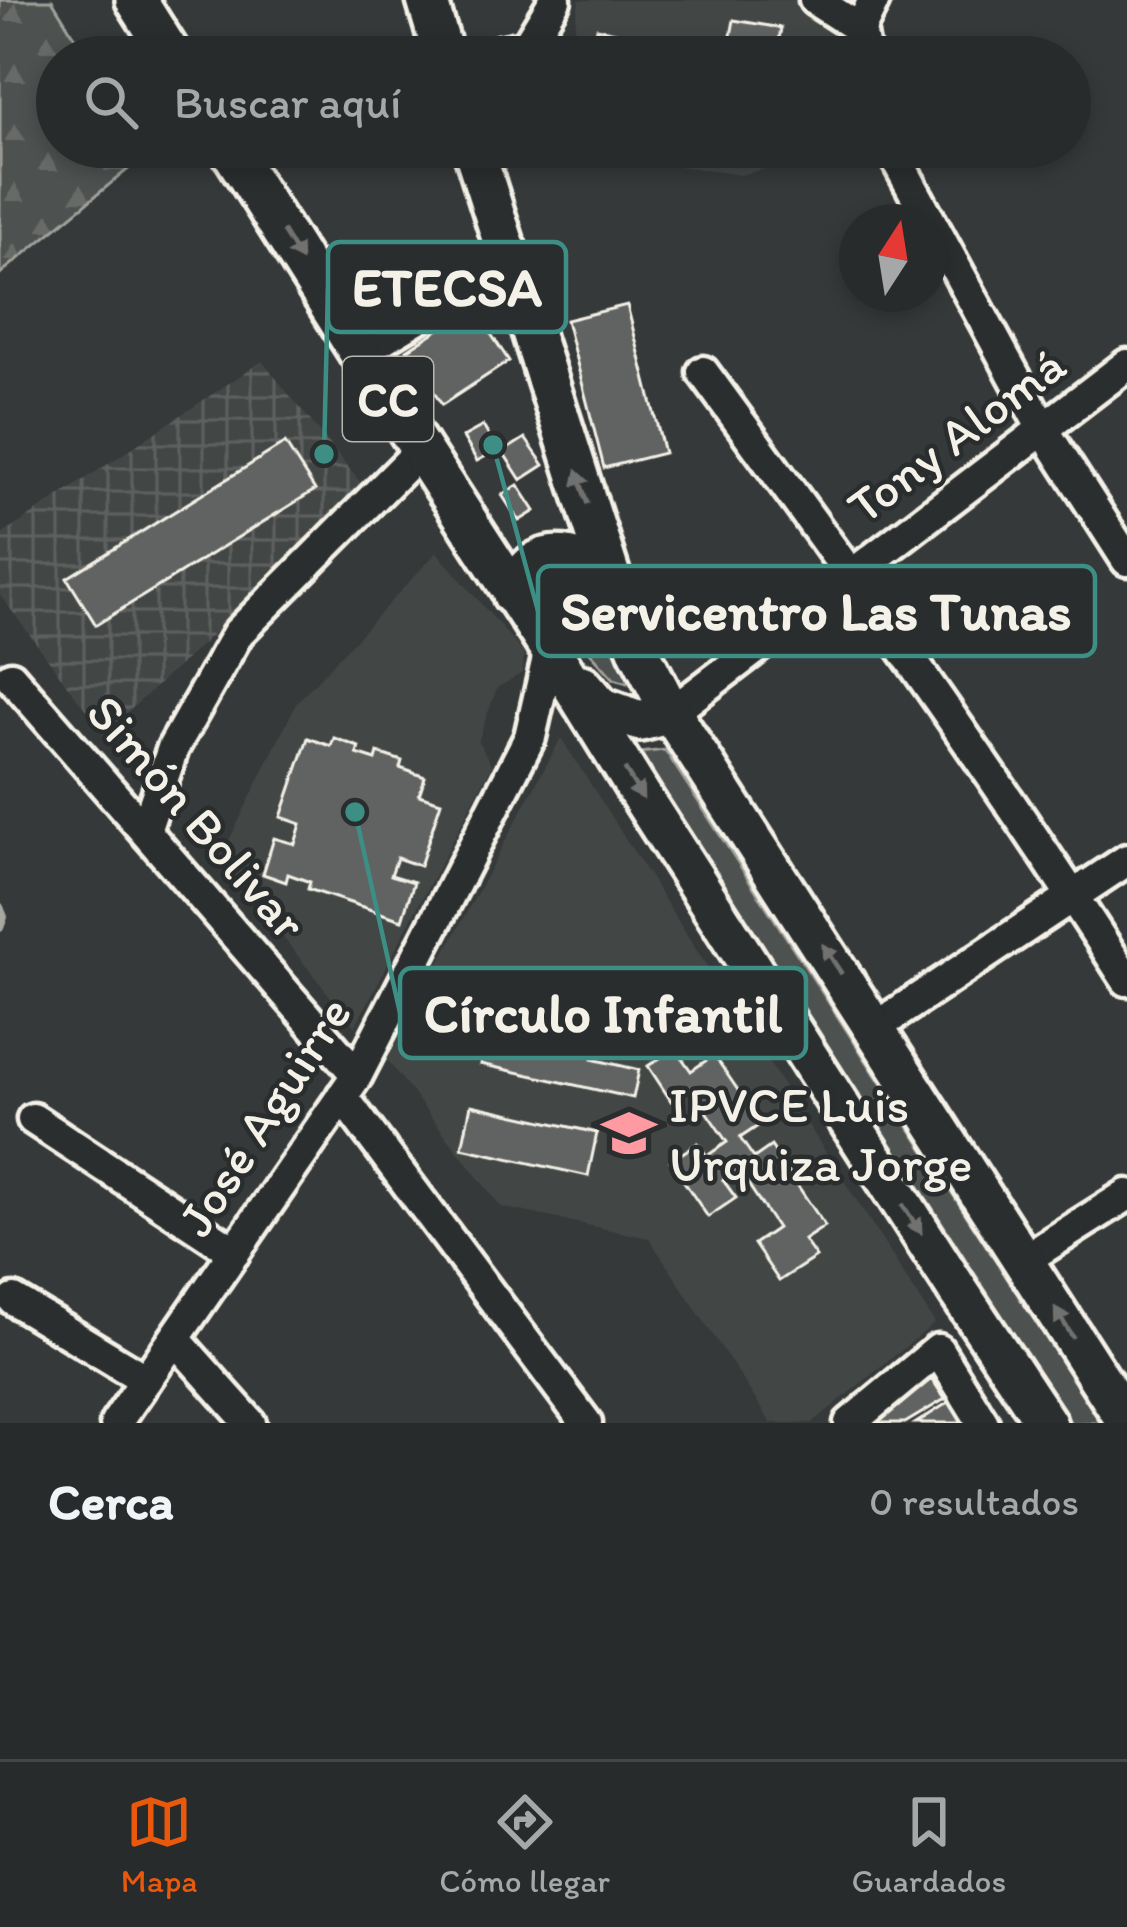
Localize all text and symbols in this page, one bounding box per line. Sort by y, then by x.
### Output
search box [36,36,1091,168]
icon: search [78,69,144,135]
text: Buscar aquí [174,75,401,129]
north arrow [839,204,947,312]
one-way arrow [281,229,302,263]
callout: ETECSA [328,242,566,332]
text: ETECSA [352,255,542,320]
street label: Tony Alomá [835,334,1077,536]
road number: CC [343,357,433,441]
one-way arrow [572,468,590,505]
callout: Servicentro Las Tunas [538,566,1095,656]
text: Servicentro Las Tunas [560,579,1072,644]
street label: Simón Bolivar [74,682,320,952]
one-way arrow [622,768,644,801]
one-way arrow [821,943,843,976]
callout: Círculo Infantil [400,968,806,1058]
text: Círculo Infantil [424,981,783,1046]
street label: José Aguirre [164,985,364,1247]
place label: IPVCE Luis Urquiza Jorge [669,1074,972,1194]
school or university icon: IPVCE Luis Urquiza Jorge [600,1104,658,1162]
one-way arrow [901,1203,923,1235]
one-way arrow [1054,1307,1076,1340]
text: Cerca [48,1471,174,1532]
text: 0 resultados [869,1478,1079,1525]
tab: Mapa [121,1789,198,1900]
tab: Cómo llegar [439,1789,610,1900]
tab: Guardados [852,1789,1006,1900]

